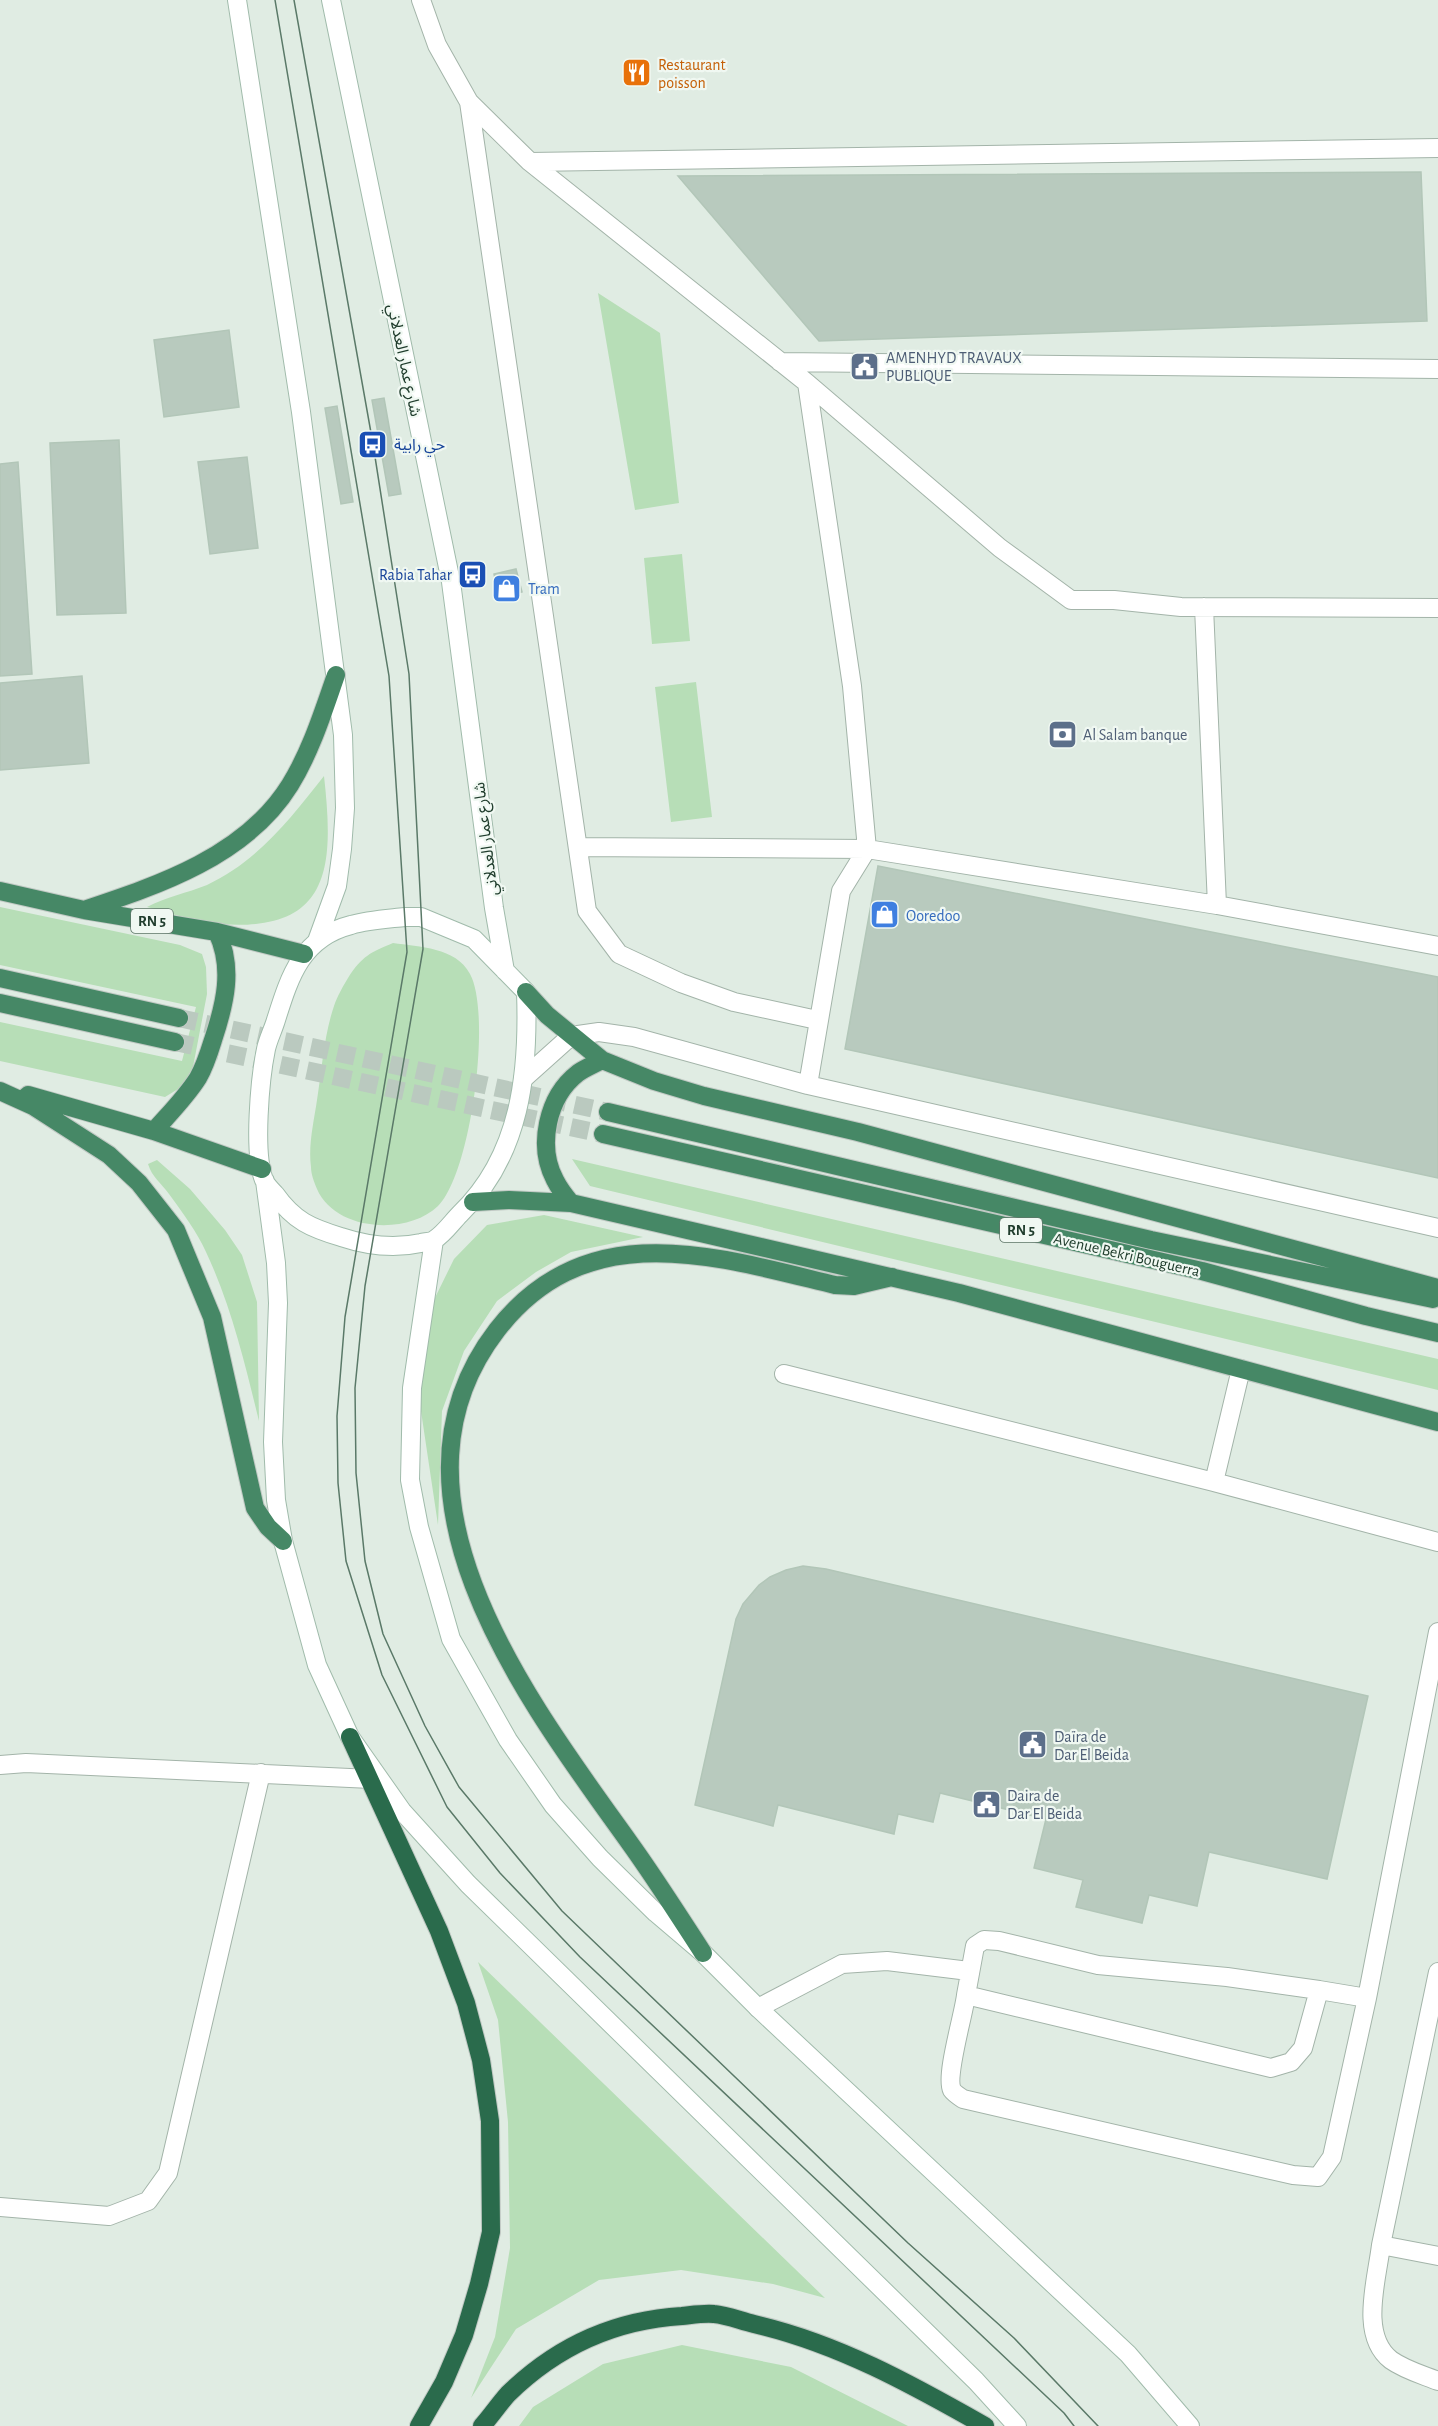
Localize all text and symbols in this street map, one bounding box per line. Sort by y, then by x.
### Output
restaurant icon: Restaurant poisson [621,57,653,89]
place label: Restaurant poisson [658,57,726,91]
street label: شارع عمار العدلاني [380,303,424,419]
public building icon: AMENHYD TRAVAUX PUBLIQUE [849,350,881,382]
place label: AMENHYD TRAVAUX PUBLIQUE [886,350,1022,385]
bus stop icon: حي رابية [357,428,389,460]
place label: حي رابية [394,437,445,457]
bus stop icon: Rabia Tahar [457,558,489,590]
place label: Rabia Tahar [379,567,453,583]
shop icon: Tram [491,572,523,604]
place label: Tram [528,581,560,597]
bank icon: Al Salam banque [1046,718,1078,750]
place label: Al Salam banque [1083,727,1187,743]
street label: شارع عمار العدلاني [471,781,505,897]
shop icon: Ooredoo [869,899,901,931]
place label: Ooredoo [906,908,961,924]
road number: RN 5 [131,909,173,933]
road number: RN 5 [1000,1218,1042,1242]
street label: Avenue Bekri Bouguerra [1052,1230,1201,1280]
public building icon: Daïra de Dar El Beida [1017,1729,1049,1761]
place label: Daïra de Dar El Beida [1054,1729,1129,1763]
public building icon: Daira de Dar El Beida [970,1788,1002,1820]
place label: Daira de Dar El Beida [1007,1788,1082,1822]

